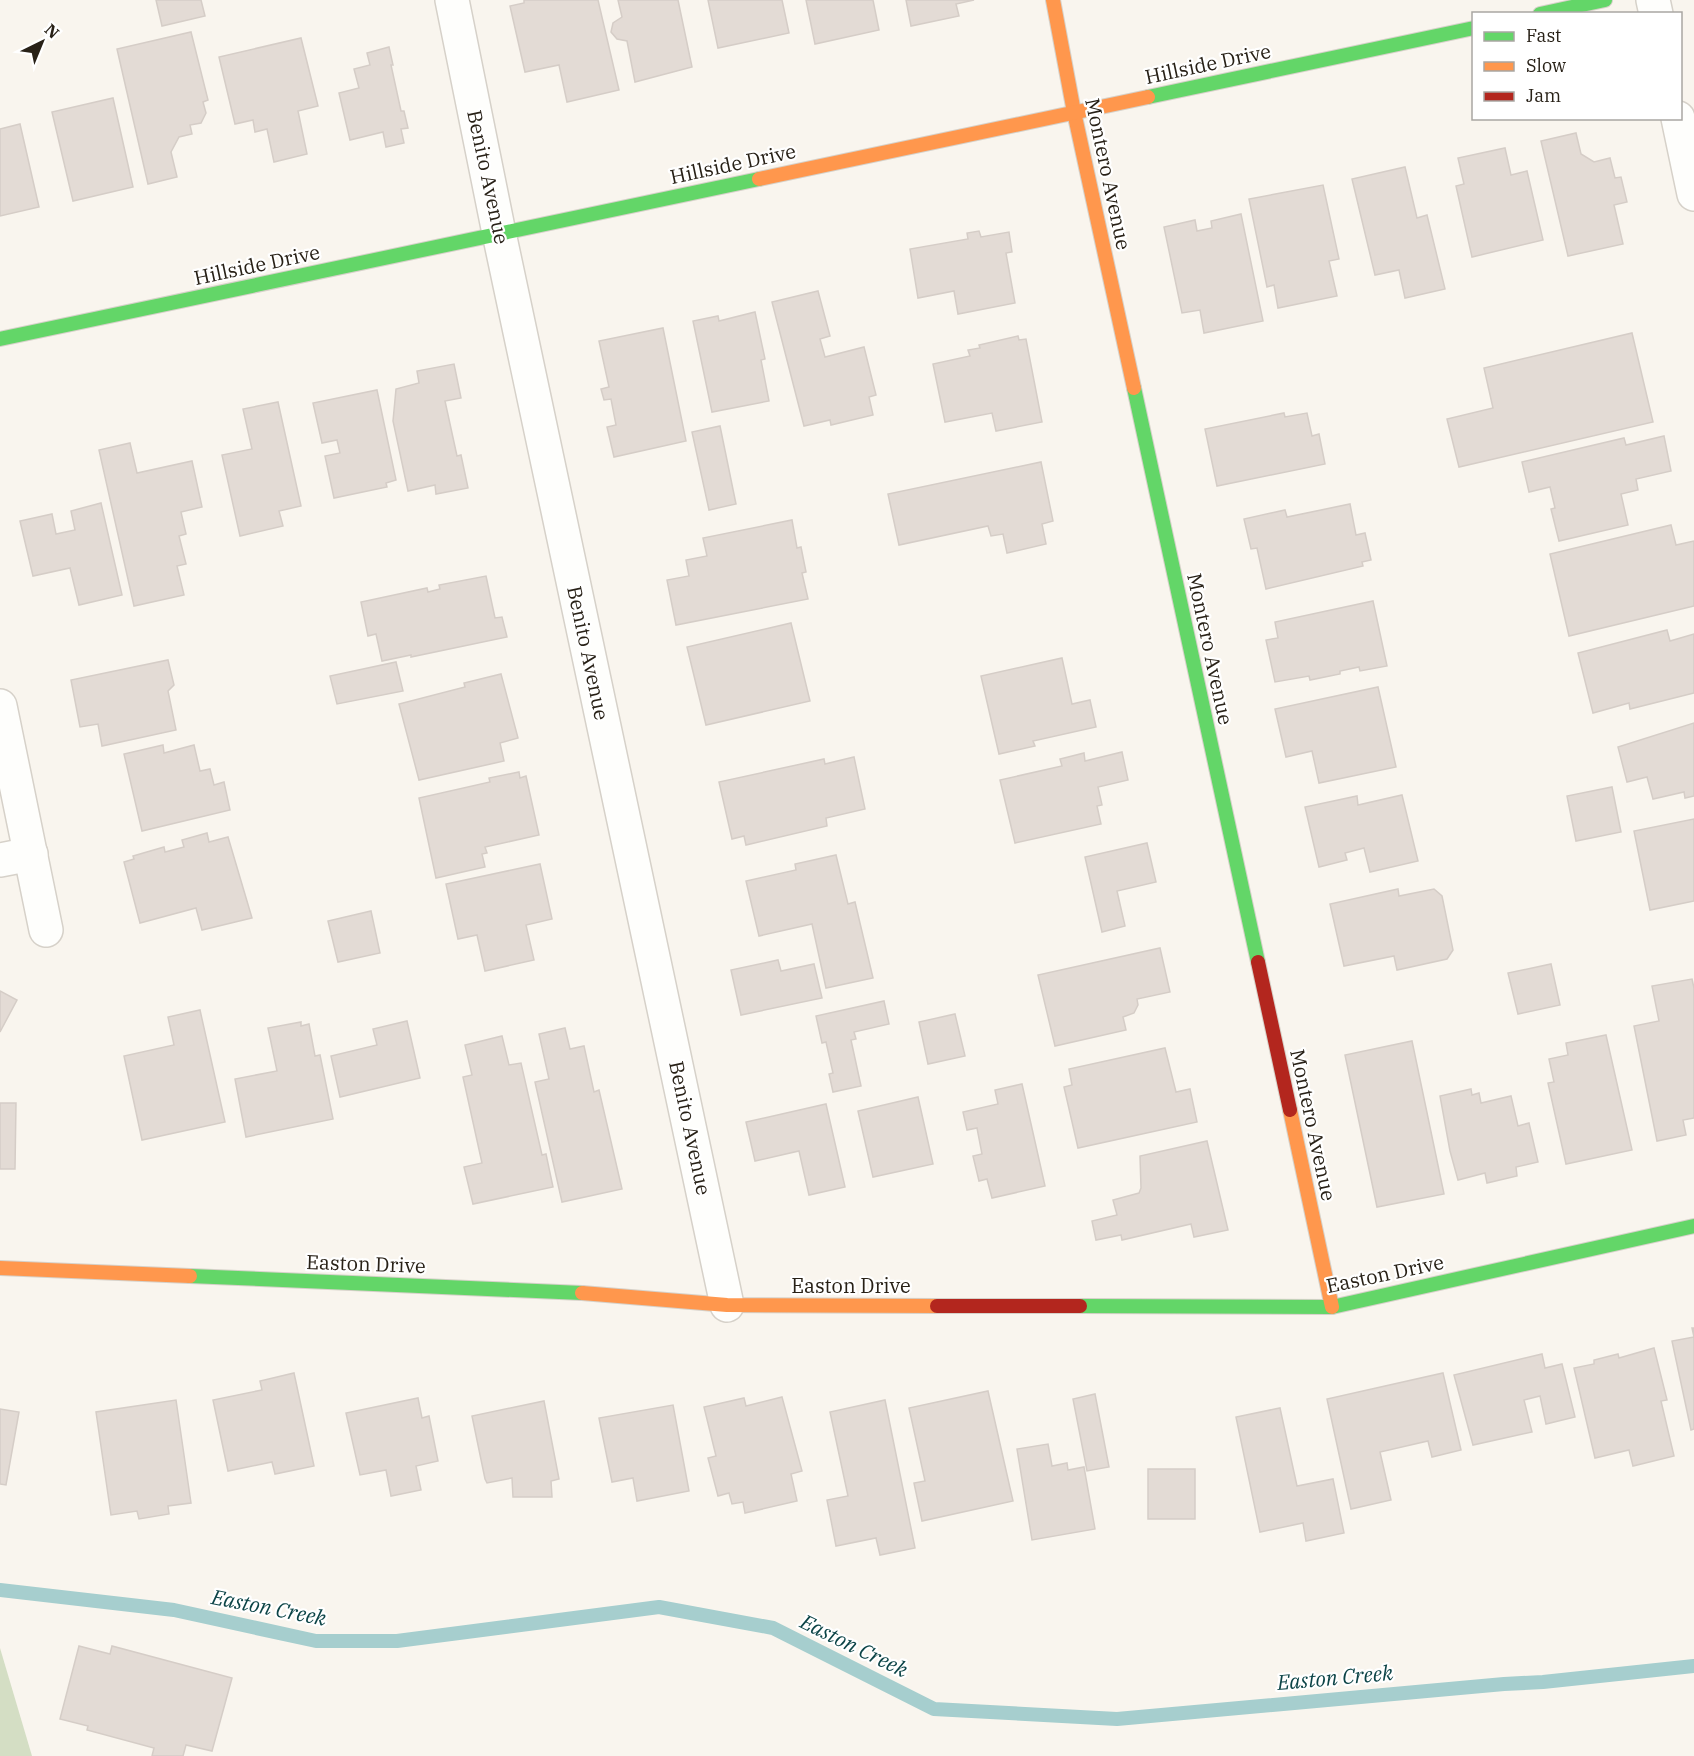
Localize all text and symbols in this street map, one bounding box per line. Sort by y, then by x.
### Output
north arrow [12,12,72,72]
legend [1472,12,1682,120]
text: N [41,19,64,43]
text: Fast [1526,24,1561,47]
street label: Hillside Drive [1142,37,1273,90]
text: Slow [1526,54,1566,77]
text: Jam [1526,84,1561,107]
street label: Montero Avenue [1079,96,1138,252]
street label: Benito Avenue [461,107,516,246]
street label: Hillside Drive [667,137,798,190]
street label: Hillside Drive [191,238,322,291]
street label: Montero Avenue [1181,571,1240,727]
street label: Benito Avenue [561,583,616,722]
street label: Montero Avenue [1284,1047,1343,1203]
street label: Benito Avenue [663,1058,718,1197]
street label: Easton Drive [306,1248,426,1279]
street label: Easton Drive [1324,1248,1446,1299]
street label: Easton Drive [791,1272,911,1299]
water label: Easton Creek [208,1582,330,1632]
water label: Easton Creek [795,1607,914,1684]
water label: Easton Creek [1275,1658,1395,1696]

